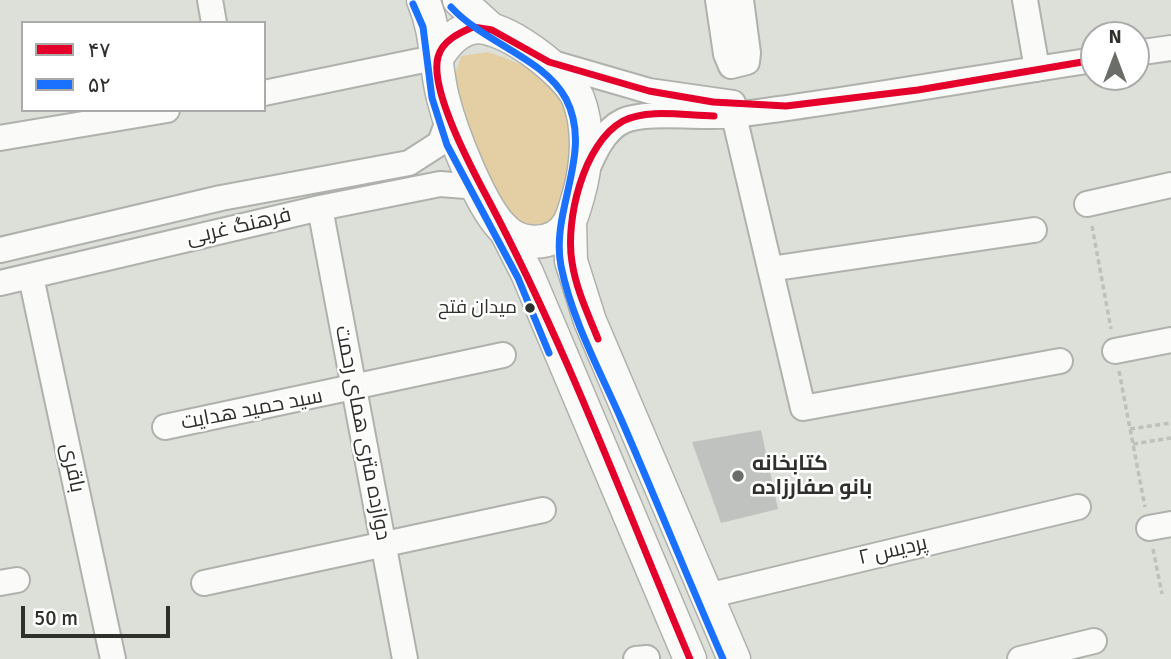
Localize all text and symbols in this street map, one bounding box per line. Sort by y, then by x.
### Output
legend [21,21,266,112]
north arrow [1080,21,1150,91]
text: N [1108,25,1122,49]
text: ۴۷ [88,37,111,63]
text: ۵۲ [88,72,111,98]
street label: فرهنگ غربی [184,203,294,251]
place label: میدان فتح [438,297,517,319]
marker: میدان فتح [523,301,537,315]
street label: دوازده متری همای رحمت [329,323,395,543]
street label: سید حمید هدایت [179,384,325,436]
street label: باقری [55,441,89,495]
place label: کتابخانه بانو صفارزاده [752,451,872,501]
marker: کتابخانه بانو صفارزاده [730,468,746,484]
street label: پردیس ۲ [856,531,930,571]
scale bar [24,592,173,636]
text: 50 m [34,605,78,631]

